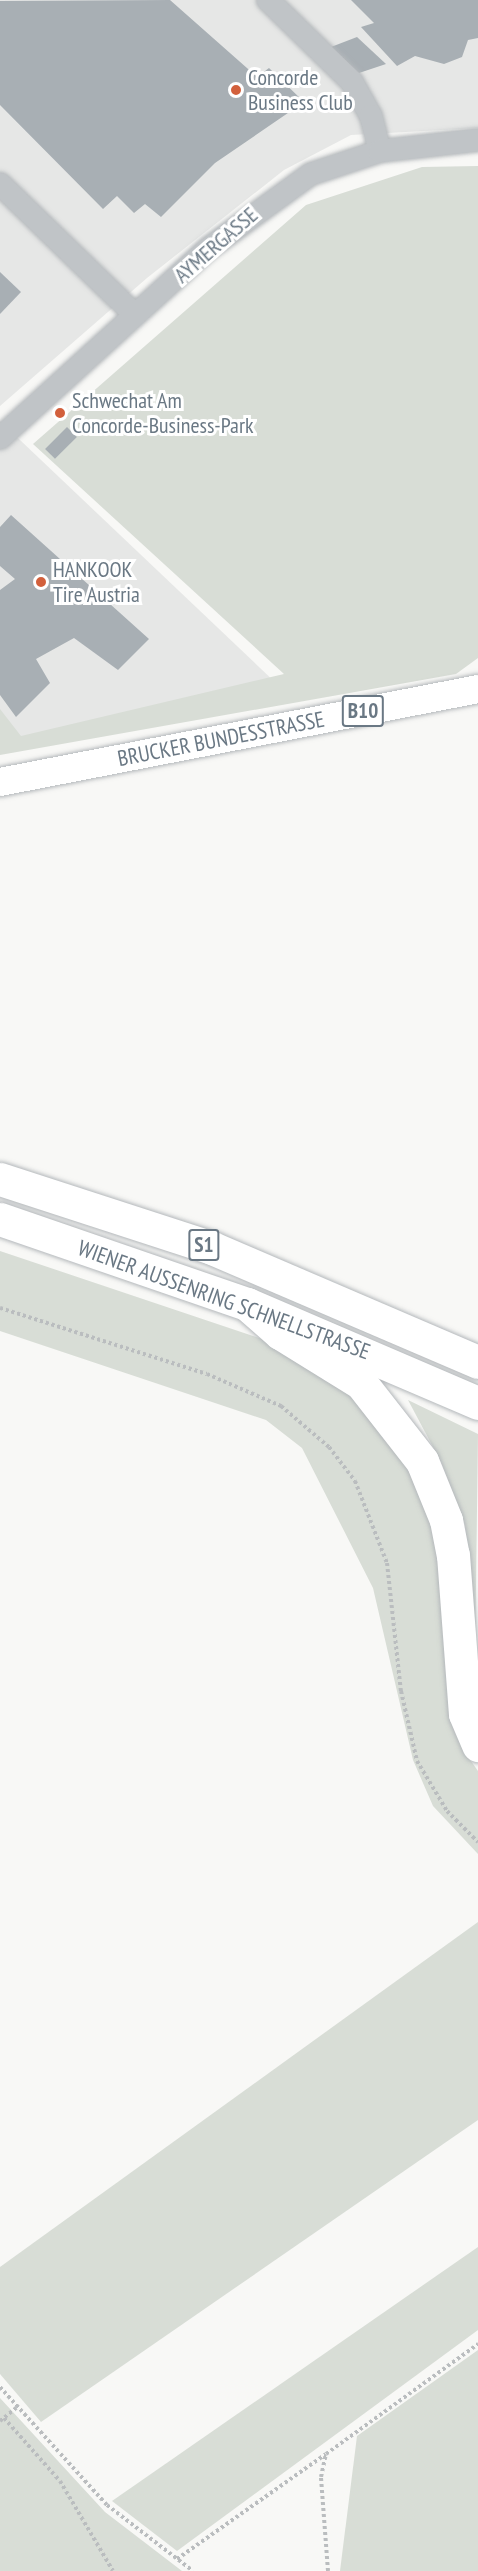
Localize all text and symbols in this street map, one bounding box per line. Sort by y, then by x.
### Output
place label: Concorde Business Club [248,64,353,116]
marker: Concorde Business Club [229,83,243,97]
street label: AYMERGASSE [169,202,263,288]
place label: Schwechat Am Concorde-Business-Park [72,387,253,439]
marker: Schwechat Am Concorde-Business-Park [53,406,67,420]
place label: HANKOOK Tire Austria [53,556,140,608]
marker: HANKOOK Tire Austria [34,575,48,589]
road number: B10 [340,693,386,729]
street label: BRUCKER BUNDESSTRASSE [115,706,327,772]
road number: S1 [188,1227,220,1263]
street label: WIENER AUSSENRING SCHNELLSTRASSE [74,1235,374,1365]

